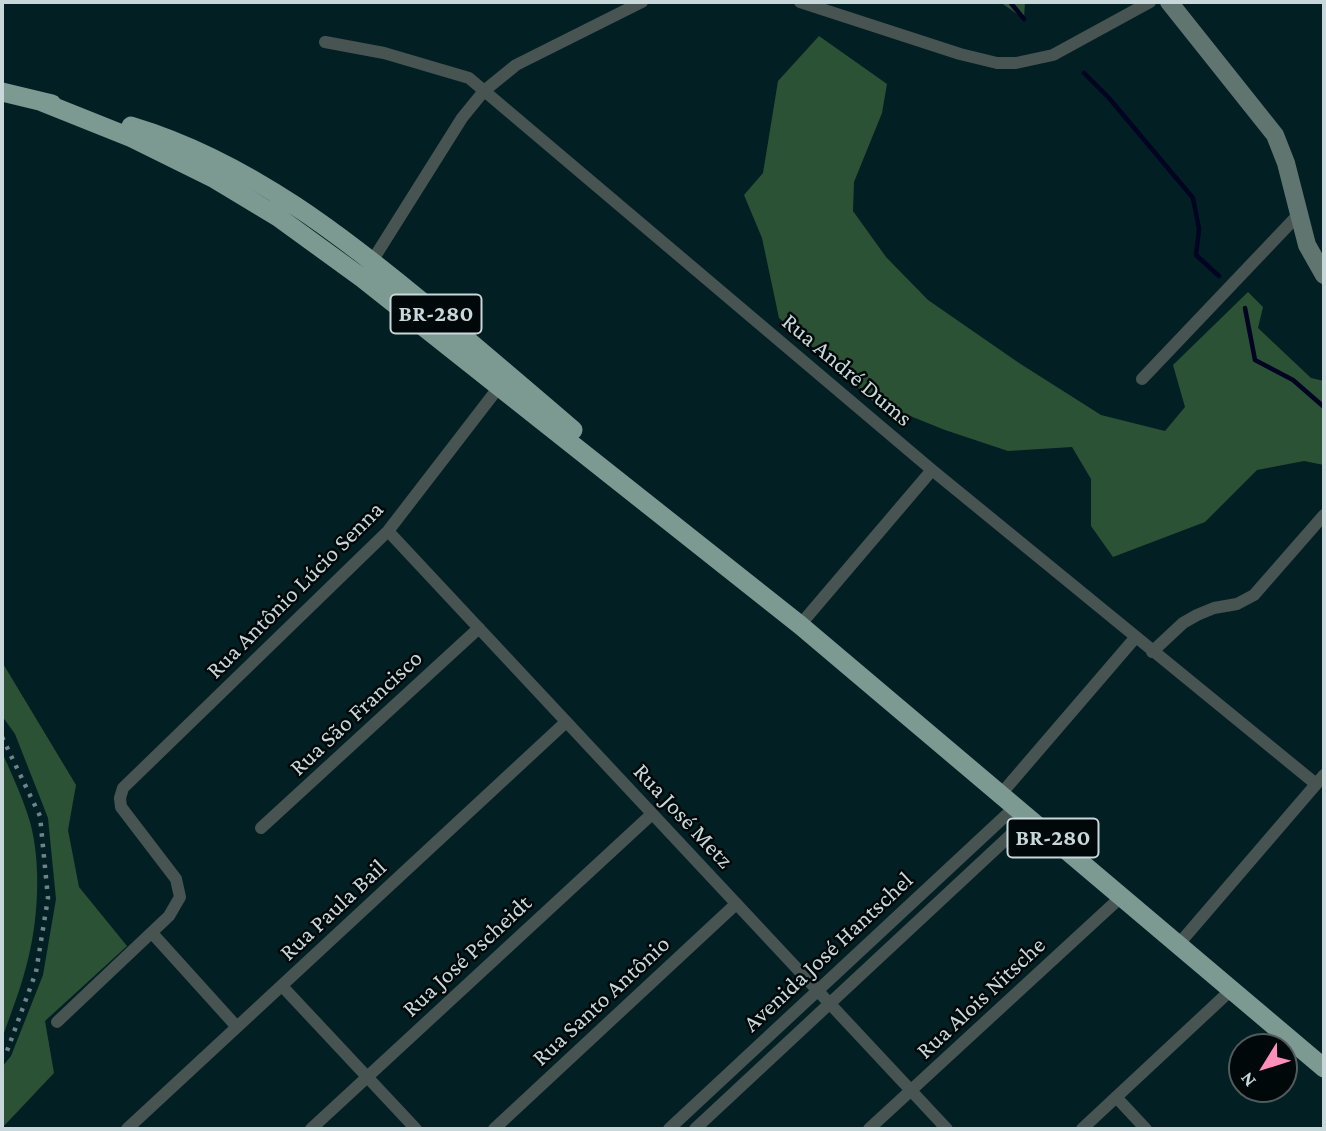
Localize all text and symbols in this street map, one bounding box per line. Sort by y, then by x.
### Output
road number: BR-280 [390,294,481,334]
street label: Rua André Dums [776,307,918,433]
street label: Rua Antônio Lúcio Senna [200,495,390,685]
street label: Rua São Francisco [284,644,428,782]
street label: Rua José Metz [627,757,739,875]
road number: BR-280 [1007,818,1098,858]
street label: Rua Paula Bail [274,853,392,967]
street label: Avenida José Hantschel [737,866,919,1038]
street label: Rua José Pscheidt [396,889,538,1023]
street label: Rua Santo Antônio [526,930,676,1072]
street label: Rua Alois Nitsche [911,931,1051,1065]
north arrow [1228,1033,1298,1103]
text: N [1235,1068,1260,1092]

